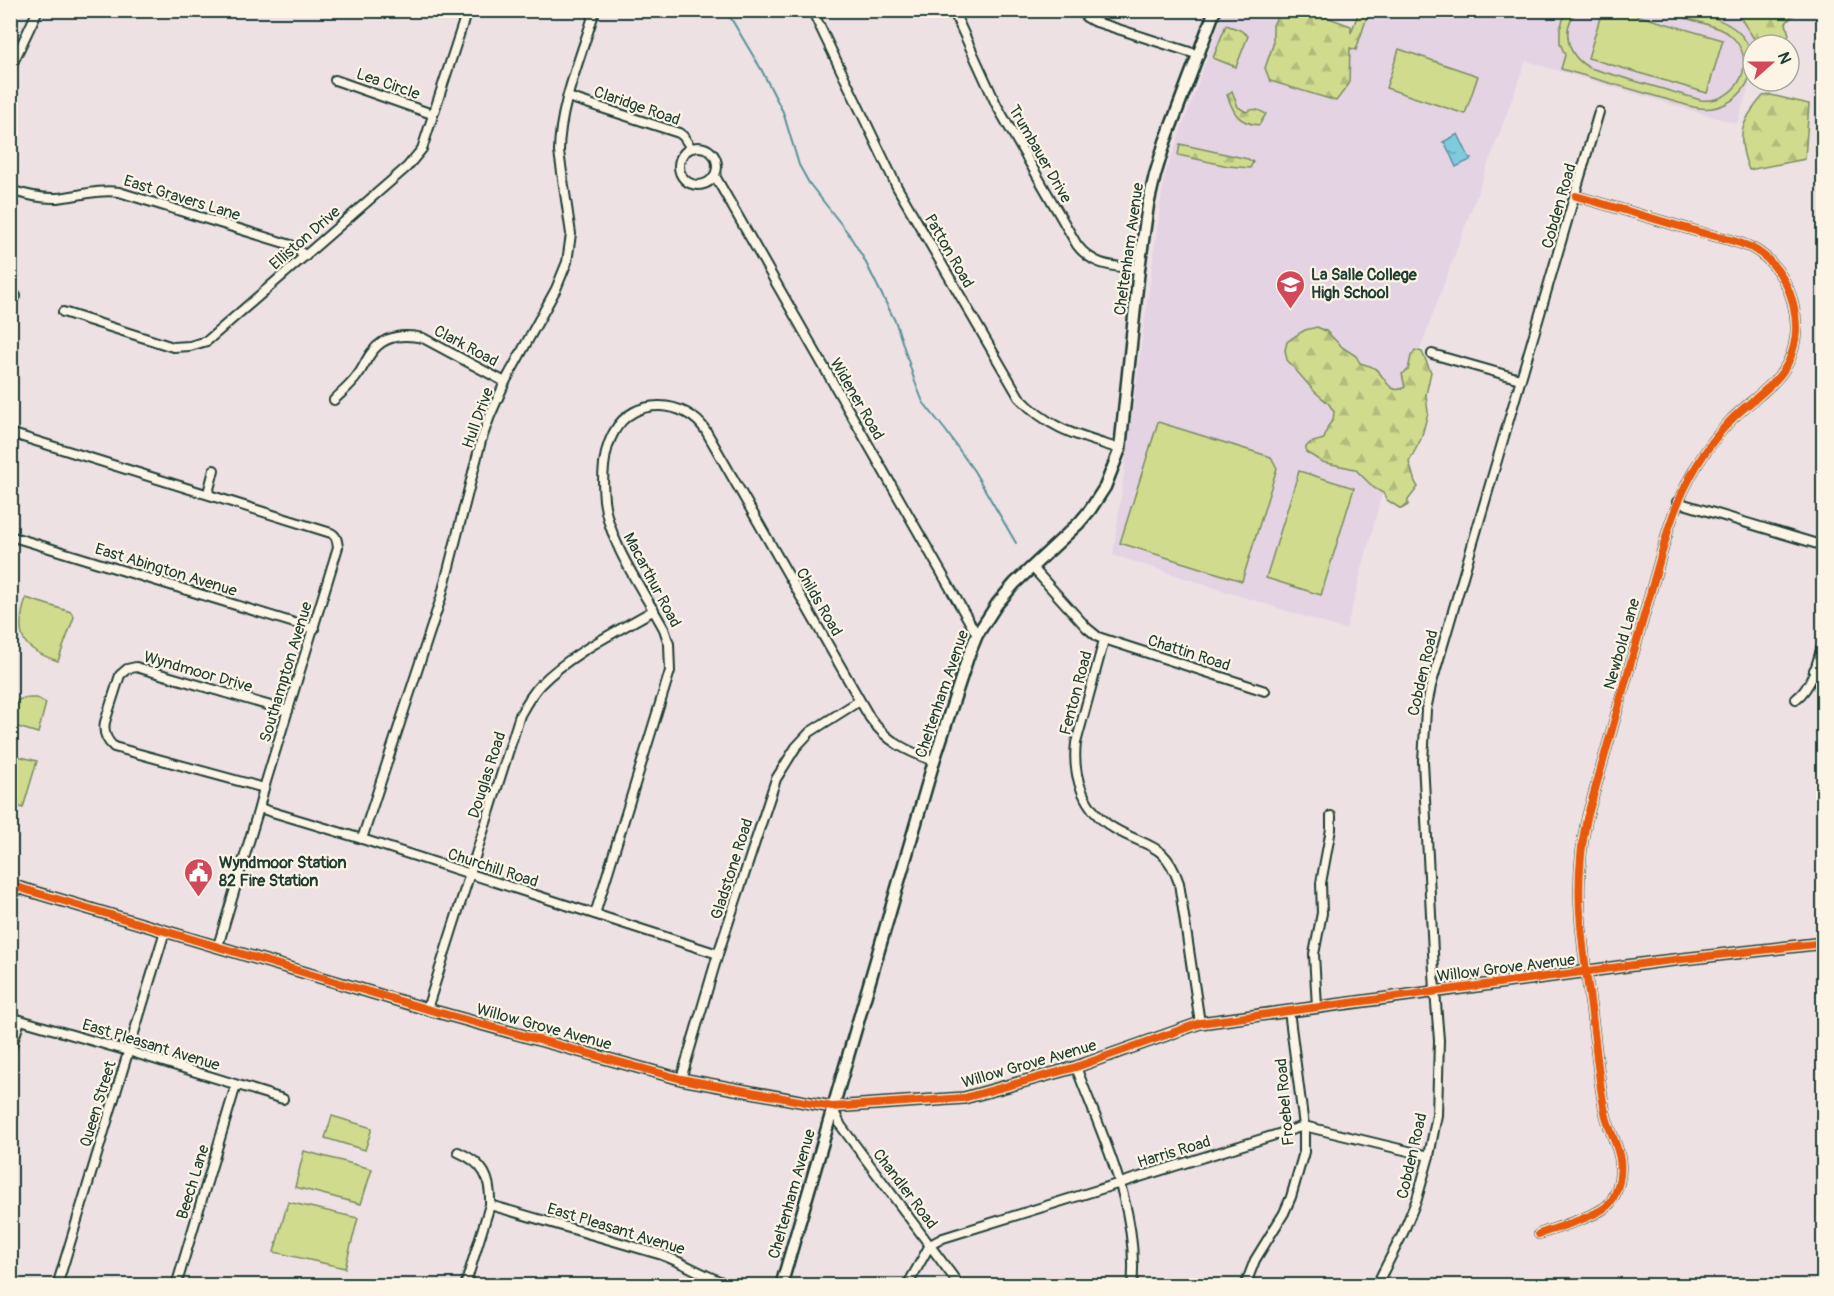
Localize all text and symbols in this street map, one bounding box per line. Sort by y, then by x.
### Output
north arrow [1741,33,1801,93]
text: N [1773,49,1795,67]
street label: Lea Circle [353,64,423,104]
street label: Claridge Road [591,82,683,130]
street label: Trumbauer Drive [1004,101,1076,207]
street label: Cobden Road [1537,161,1581,251]
street label: East Gravers Lane [121,171,243,225]
street label: Cheltenham Avenue [1110,181,1148,317]
street label: Elliston Drive [265,202,345,274]
street label: Patton Road [920,210,978,292]
place label: La Salle College High School [1311,265,1418,303]
school or university icon: La Salle College High School [1274,268,1306,310]
street label: Clark Road [430,321,502,371]
street label: Widener Road [825,354,889,444]
street label: Hull Drive [458,385,498,451]
street label: Macarthur Road [619,529,685,631]
street label: East Abington Avenue [93,539,240,601]
street label: Childs Road [791,564,847,640]
street label: Newbold Lane [1599,596,1645,692]
street label: Southampton Avenue [255,599,317,745]
street label: Cheltenham Avenue [911,627,973,761]
street label: Cobden Road [1403,628,1443,718]
street label: Chattin Road [1145,630,1233,676]
street label: Wyndmoor Drive [141,647,255,697]
street label: Fenton Road [1055,649,1097,737]
street label: Douglas Road [464,729,510,821]
street label: Gladstone Road [706,816,758,922]
street label: Churchill Road [445,844,541,892]
place label: Wyndmoor Station 82 Fire Station [219,853,347,891]
public building icon: Wyndmoor Station 82 Fire Station [182,856,214,898]
street label: Willow Grove Avenue [1436,950,1576,986]
street label: Willow Grove Avenue [474,999,614,1055]
street label: East Pleasant Avenue [80,1015,222,1075]
street label: Willow Grove Avenue [959,1035,1099,1093]
street label: Froebel Road [1271,1057,1299,1147]
street label: Queen Street [75,1058,121,1150]
street label: Cobden Road [1392,1111,1432,1201]
street label: Cheltenham Avenue [764,1127,820,1261]
street label: Harris Road [1135,1131,1213,1173]
street label: Beech Lane [172,1142,214,1222]
street label: Chandler Road [868,1145,942,1233]
street label: East Pleasant Avenue [545,1199,687,1259]

